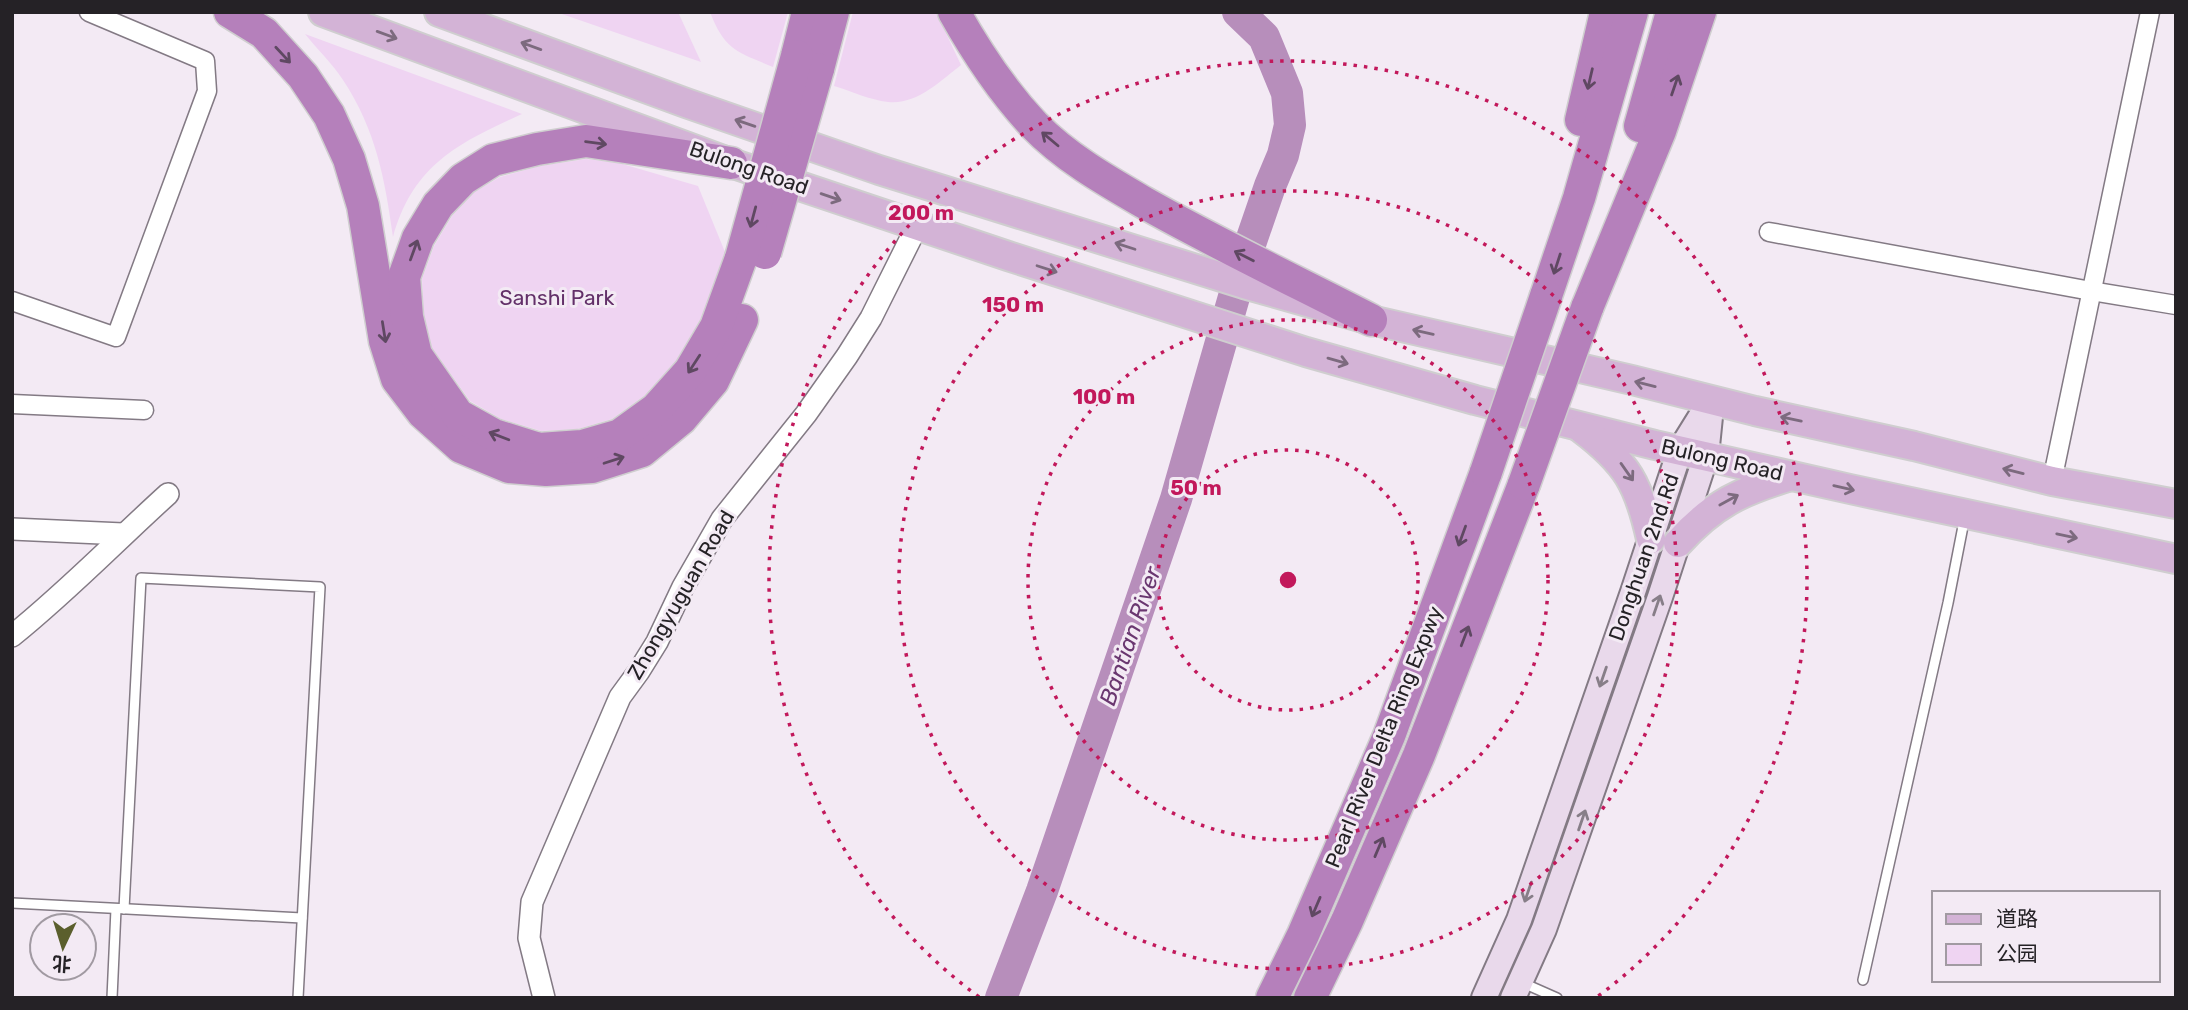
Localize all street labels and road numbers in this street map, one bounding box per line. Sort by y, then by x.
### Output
street label: Bulong Road [686,136,812,200]
street label: Bulong Road [1659,433,1785,486]
street label: Donghuan 2nd Rd [1603,470,1684,644]
street label: Zhongyuguan Road [622,506,739,684]
street label: Pearl River Delta Ring Expwy [1320,602,1448,871]

